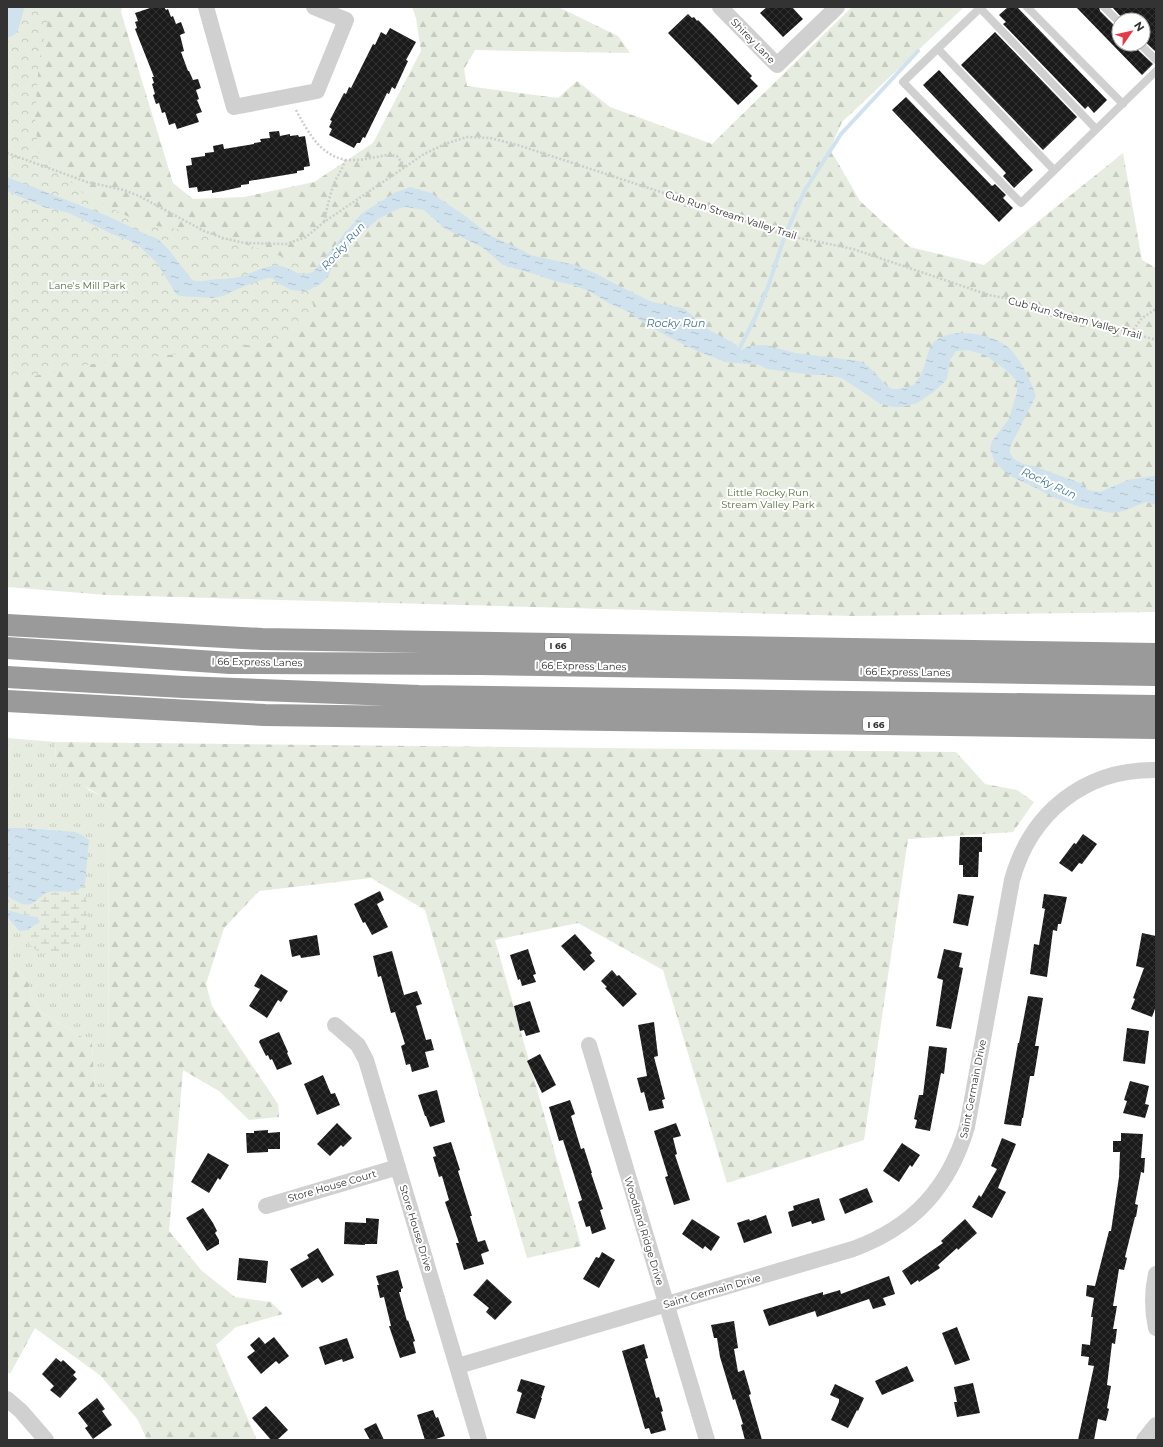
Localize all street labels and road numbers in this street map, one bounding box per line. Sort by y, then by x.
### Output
street label: Shirey Lane [728,16,778,66]
street label: Cub Run Stream Valley Trail [664,188,798,242]
street label: Cub Run Stream Valley Trail [1007,294,1143,342]
road number: I 66 [545,638,571,652]
street label: I 66 Express Lanes [211,655,303,669]
street label: I 66 Express Lanes [535,659,627,673]
street label: I 66 Express Lanes [859,665,951,679]
road number: I 66 [863,717,889,731]
street label: Saint Germain Drive [957,1038,989,1140]
street label: Store House Court [286,1167,378,1205]
street label: Woodland Ridge Drive [621,1175,667,1287]
street label: Store House Drive [397,1183,435,1273]
street label: Saint Germain Drive [662,1271,762,1311]

